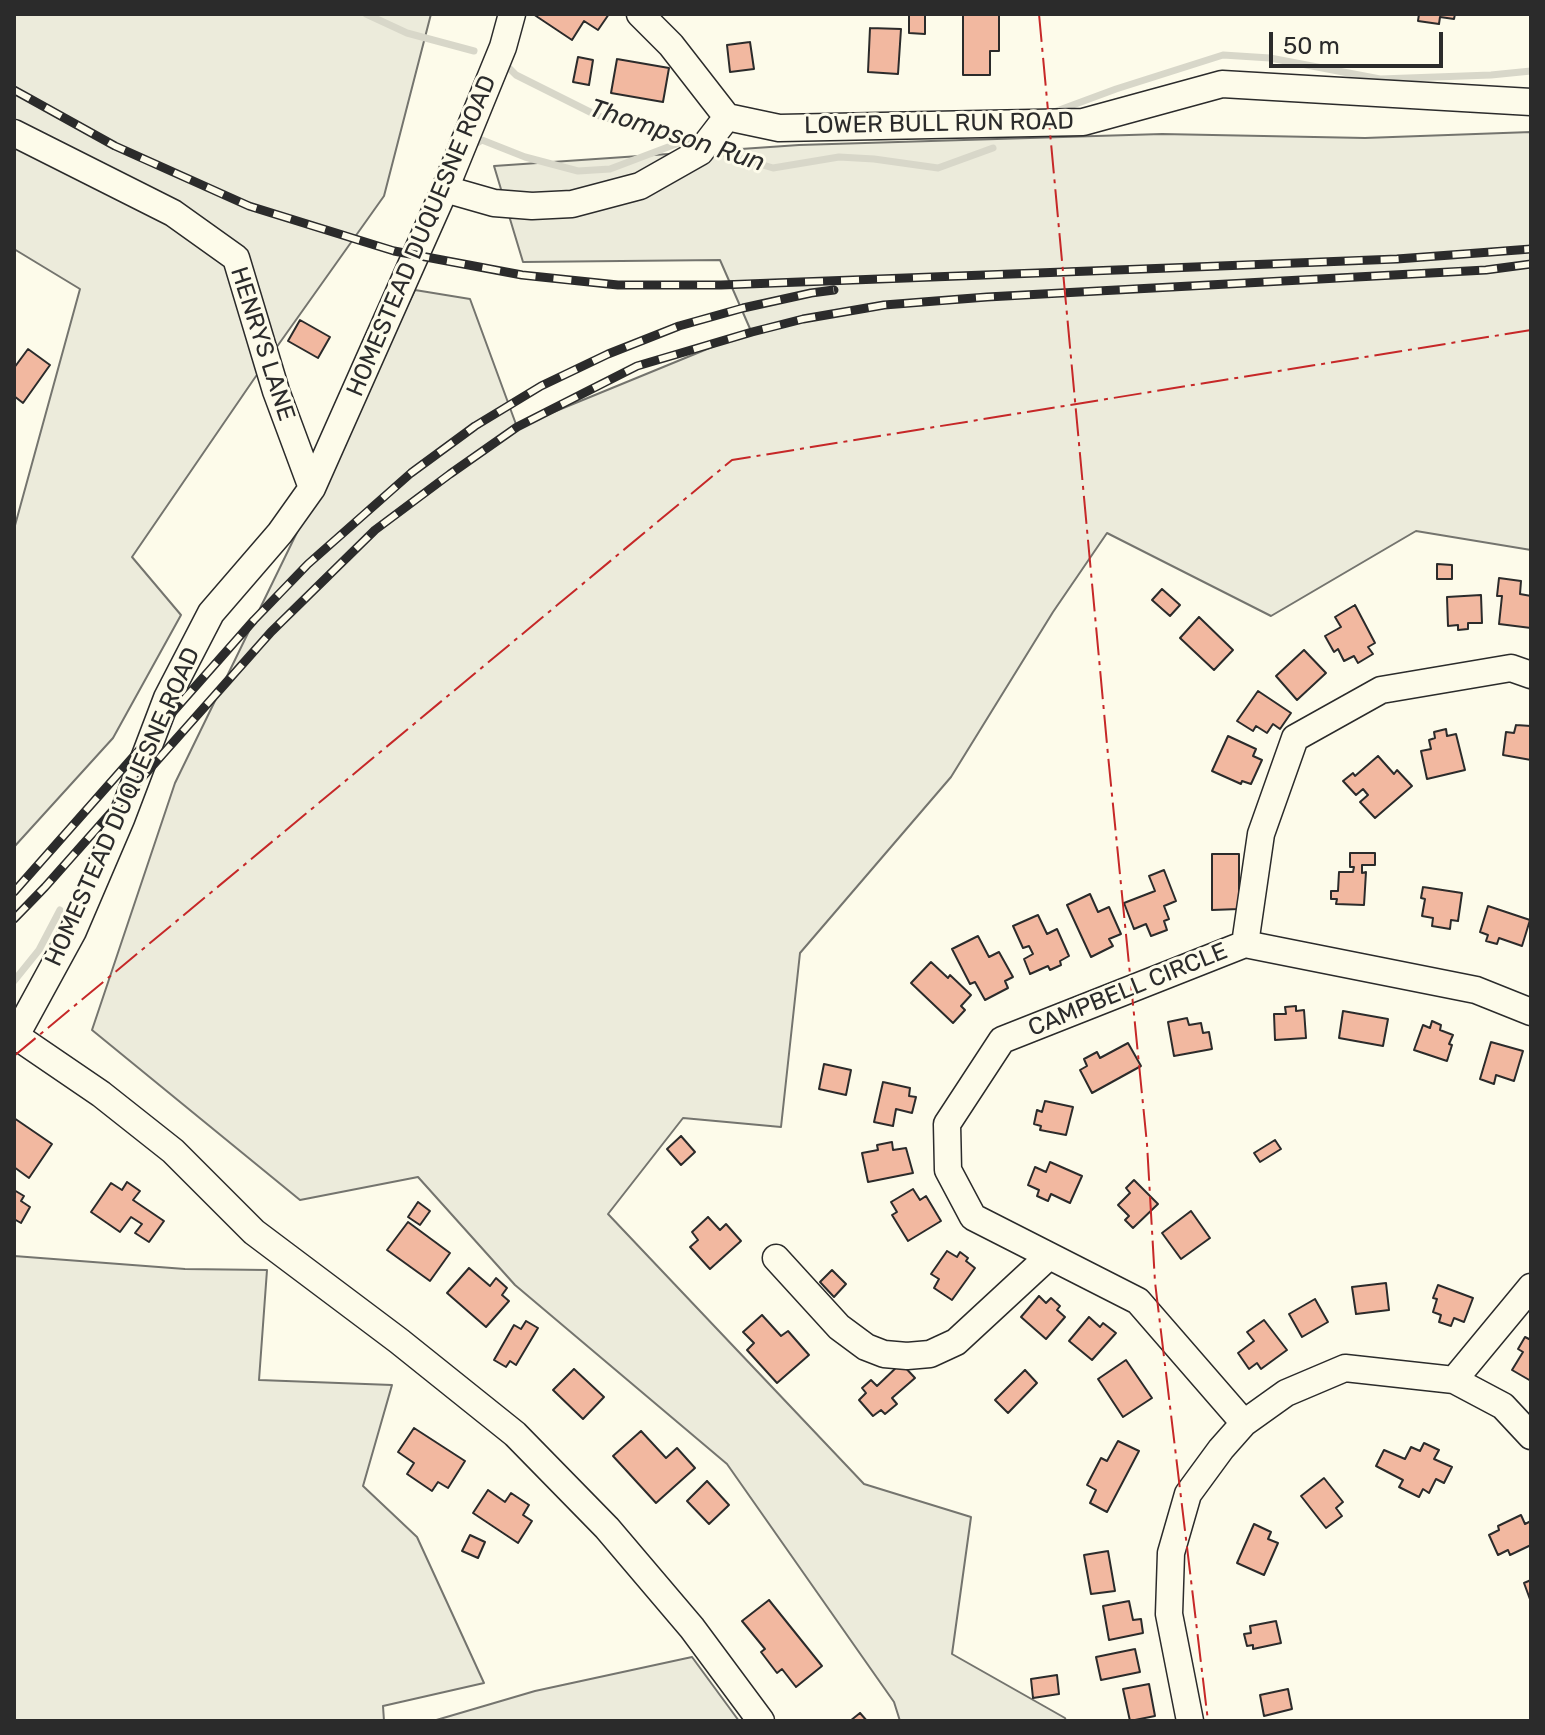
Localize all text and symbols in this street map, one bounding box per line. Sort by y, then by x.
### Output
scale bar [1273,16,1447,66]
text: 50 m [1283,32,1340,60]
street label: HOMESTEAD DUQUESNE ROAD [341,71,503,401]
water label: Thompson Run [585,93,769,179]
street label: LOWER BULL RUN ROAD [804,107,1074,141]
street label: HENRYS LANE [224,263,300,425]
street label: HOMESTEAD DUQUESNE ROAD [39,643,207,971]
street label: CAMPBELL CIRCLE [1024,937,1232,1043]

